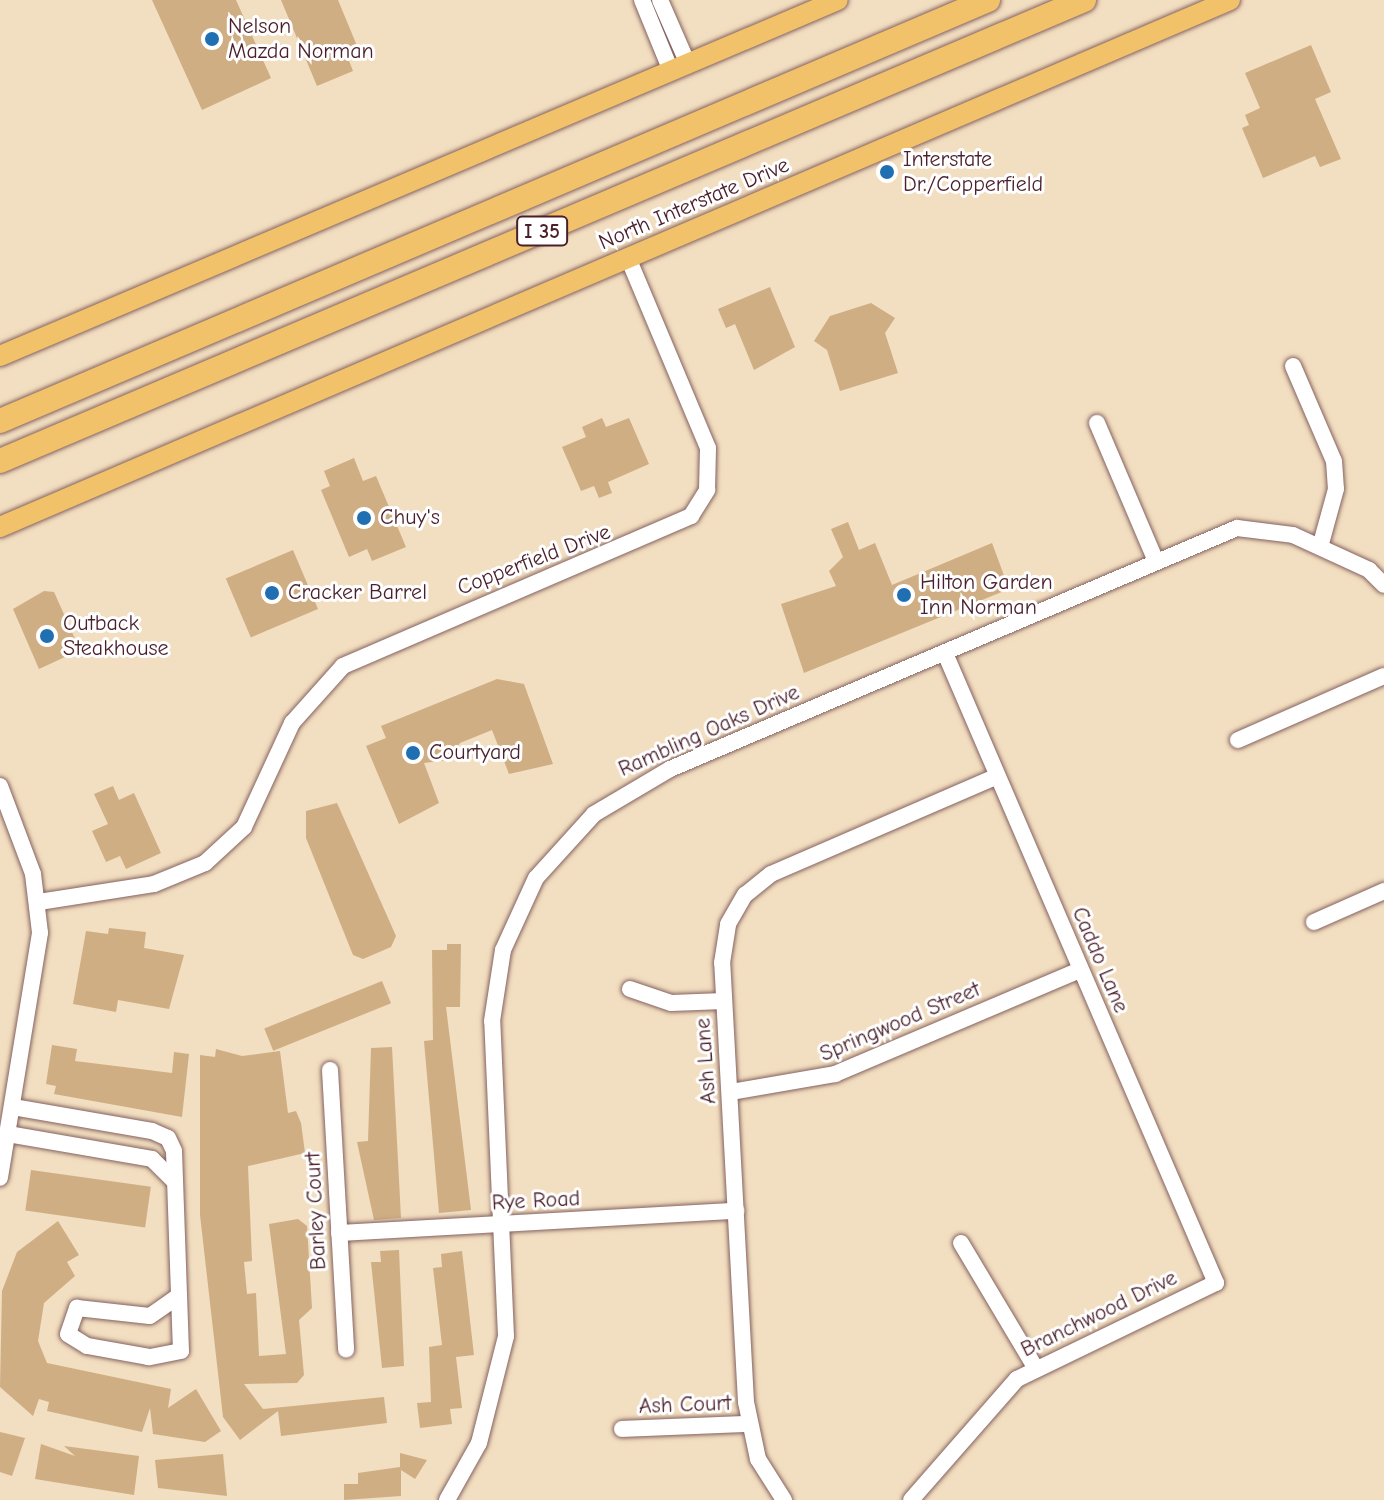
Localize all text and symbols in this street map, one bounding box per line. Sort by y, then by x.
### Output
place label: Nelson Mazda Norman [228,13,374,64]
marker: Nelson Mazda Norman [203,30,221,48]
place label: Interstate Dr./Copperfield [903,146,1043,198]
street label: North Interstate Drive [595,152,793,256]
marker: Interstate Dr./Copperfield [878,163,896,181]
road number: I 35 [516,215,568,247]
place label: Chuy's [380,505,440,531]
marker: Chuy's [355,509,373,527]
street label: Copperfield Drive [454,519,614,601]
place label: Hilton Garden Inn Norman [920,569,1053,620]
place label: Cracker Barrel [288,580,427,606]
marker: Cracker Barrel [263,584,281,602]
marker: Hilton Garden Inn Norman [895,586,913,604]
place label: Outback Steakhouse [63,610,169,662]
marker: Outback Steakhouse [38,627,56,645]
street label: Rambling Oaks Drive [614,679,804,783]
place label: Courtyard [429,740,521,766]
marker: Courtyard [404,744,422,762]
street label: Caddo Lane [1066,903,1134,1017]
street label: Springwood Street [816,976,984,1068]
street label: Ash Lane [690,1017,722,1105]
street label: Barley Court [300,1151,332,1271]
street label: Rye Road [491,1186,581,1216]
street label: Branchwood Drive [1017,1265,1181,1363]
street label: Ash Court [638,1390,732,1420]

